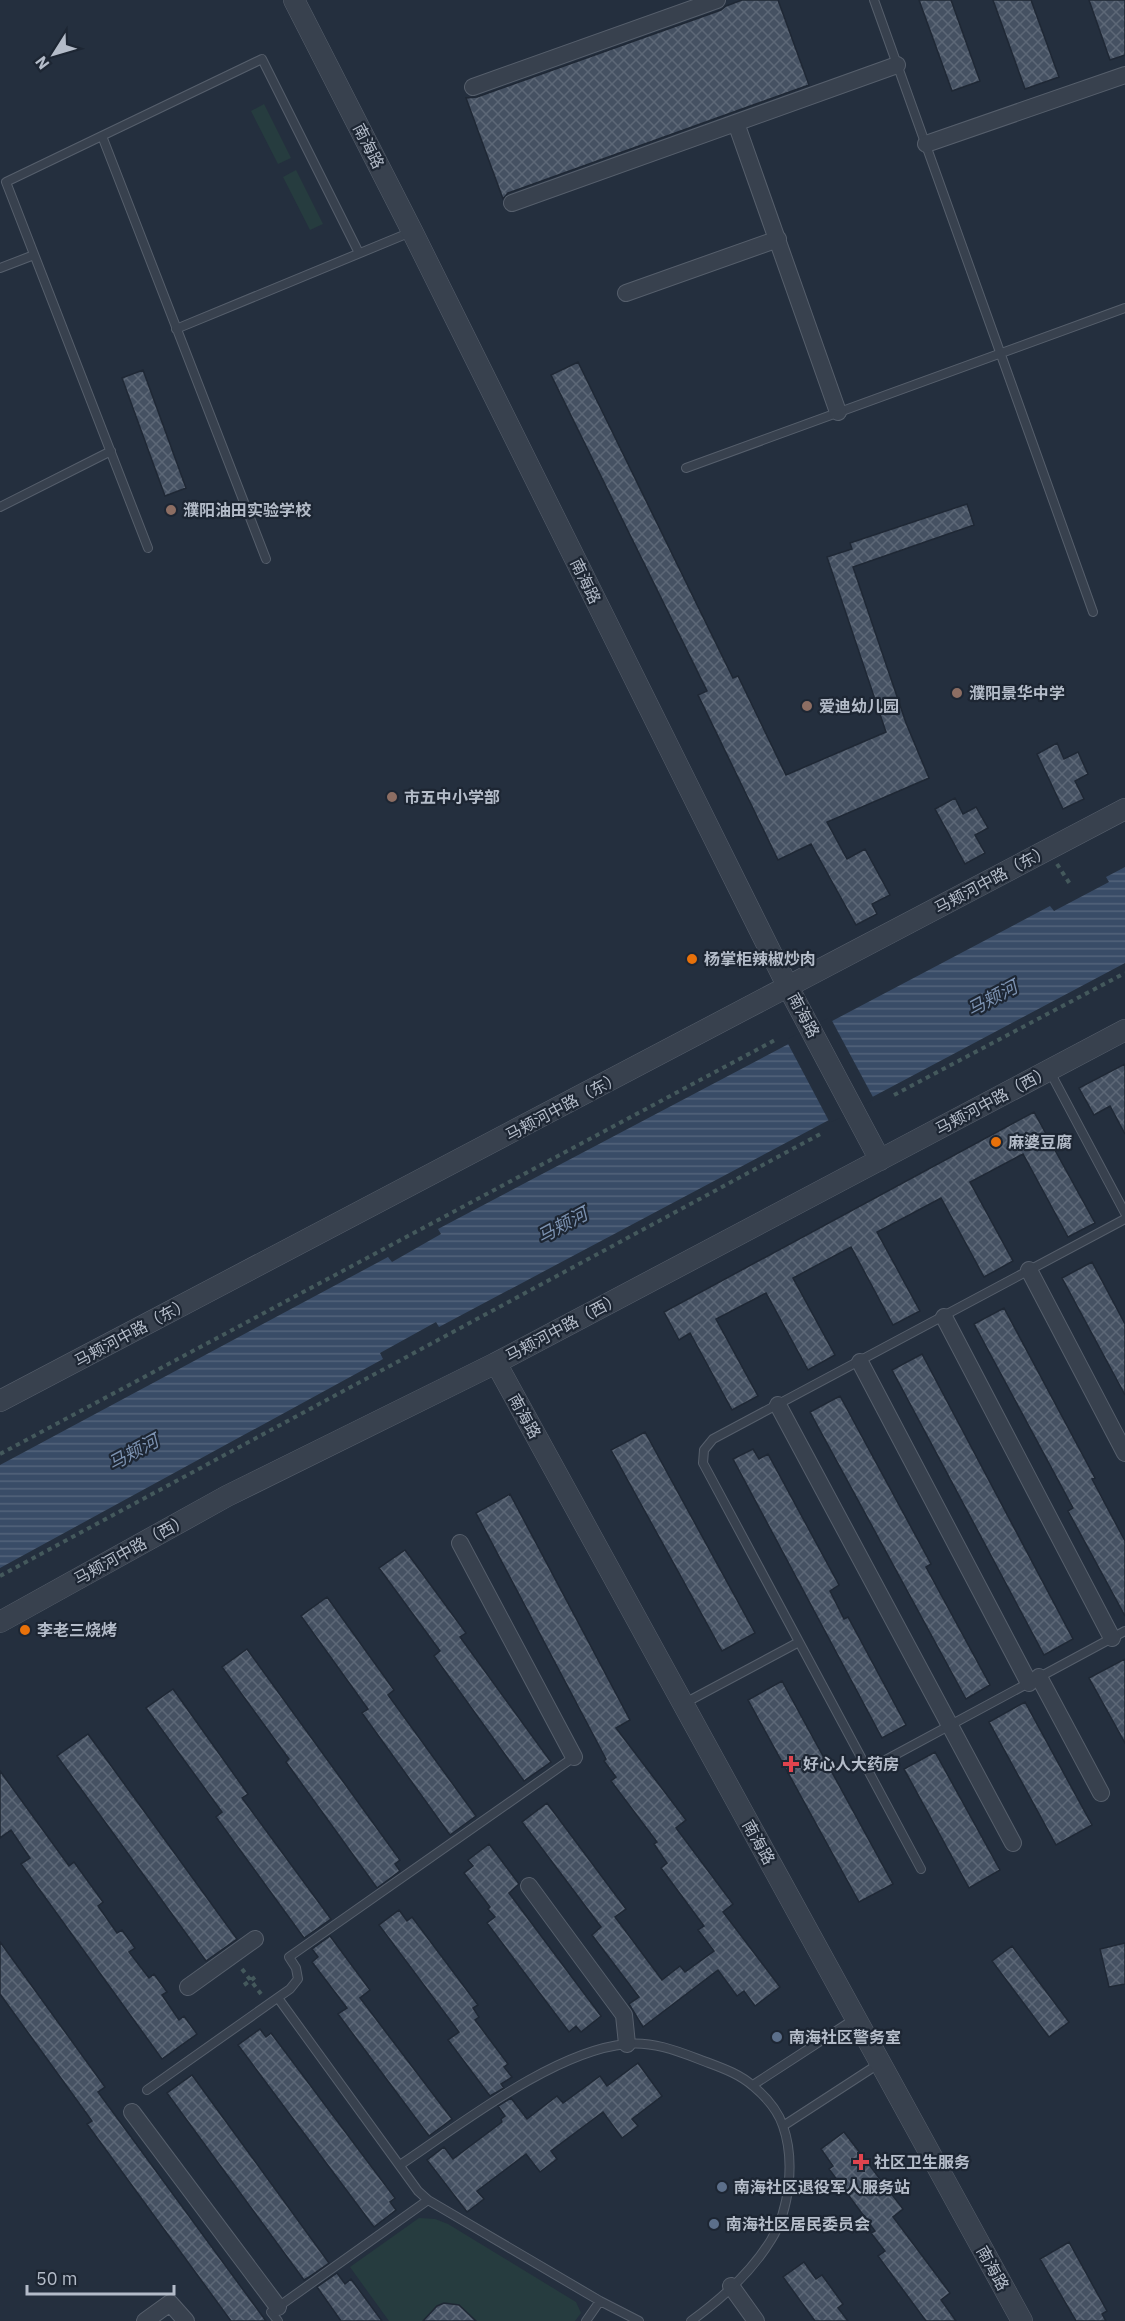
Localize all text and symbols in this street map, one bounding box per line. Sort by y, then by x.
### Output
north arrow [24,24,84,84]
text: N [31,52,53,74]
street label: 南海路 [349,120,389,172]
place label: 濮阳油田实验学校 [183,500,312,520]
marker: 濮阳油田实验学校 [164,503,178,517]
street label: 南海路 [566,555,606,607]
place label: 濮阳景华中学 [969,683,1065,703]
marker: 濮阳景华中学 [950,686,964,700]
place label: 爱迪幼儿园 [819,696,899,716]
marker: 爱迪幼儿园 [800,699,814,713]
place label: 市五中小学部 [404,787,500,807]
marker: 市五中小学部 [385,790,399,804]
street label: 马颊河中路（东） [931,840,1053,918]
place label: 杨掌柜辣椒炒肉 [704,949,816,969]
marker: 杨掌柜辣椒炒肉 [685,952,699,966]
water label: 马颊河 [963,974,1024,1021]
street label: 南海路 [784,989,824,1041]
street label: 马颊河中路（西） [932,1061,1054,1139]
street label: 马颊河中路（东） [502,1067,624,1145]
place label: 麻婆豆腐 [1008,1132,1072,1152]
marker: 麻婆豆腐 [989,1135,1003,1149]
water label: 马颊河 [533,1201,594,1248]
street label: 马颊河中路（西） [502,1288,624,1366]
street label: 马颊河中路（东） [71,1293,193,1371]
street label: 南海路 [505,1390,545,1442]
water label: 马颊河 [104,1428,165,1475]
street label: 马颊河中路（西） [70,1509,192,1589]
place label: 李老三烧烤 [37,1620,117,1640]
marker: 李老三烧烤 [18,1623,32,1637]
place label: 好心人大药房 [803,1754,899,1774]
marker: 好心人大药房 [784,1757,798,1771]
street label: 南海路 [739,1816,779,1868]
place label: 南海社区警务室 [789,2027,901,2047]
marker: 南海社区警务室 [770,2030,784,2044]
place label: 社区卫生服务 [874,2152,970,2172]
marker: 社区卫生服务 [852,2153,870,2171]
place label: 南海社区退役军人服务站 [734,2177,910,2197]
marker: 南海社区退役军人服务站 [715,2180,729,2194]
place label: 南海社区居民委员会 [726,2214,870,2234]
marker: 南海社区居民委员会 [707,2217,721,2231]
street label: 南海路 [973,2242,1013,2294]
scale bar [27,2258,174,2296]
text: 50 m [36,2267,78,2290]

